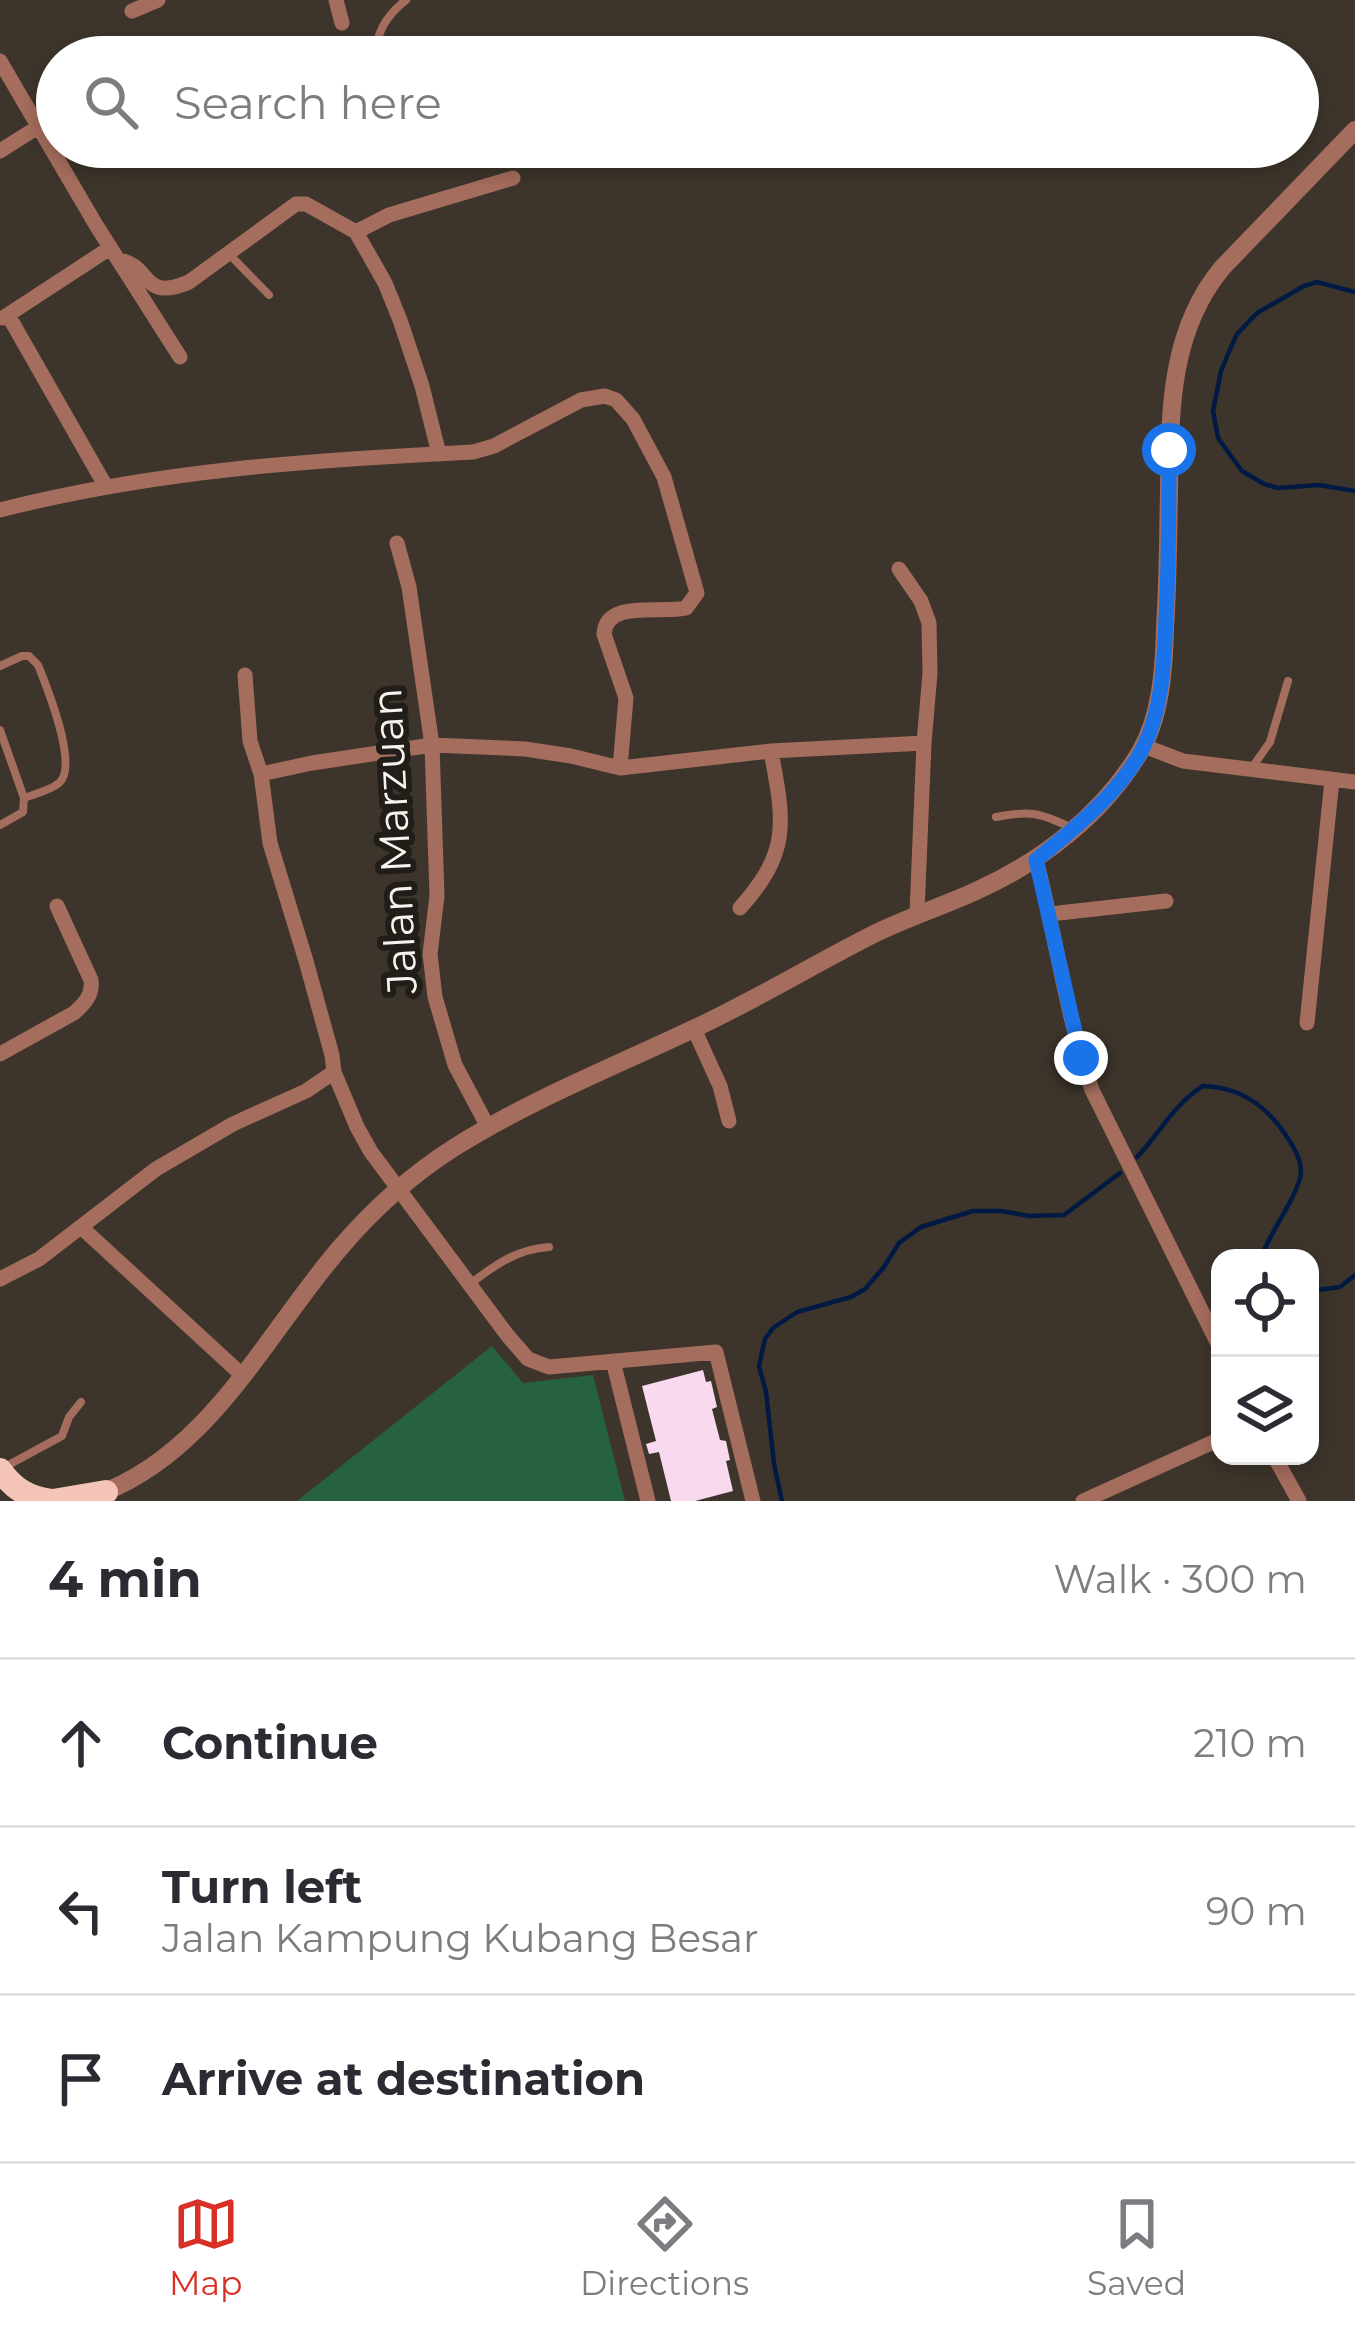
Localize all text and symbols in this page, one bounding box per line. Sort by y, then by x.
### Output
search box [36,36,1319,168]
icon: search [78,69,144,135]
text: Search here [174,75,442,130]
route start [1142,423,1196,477]
street label: Jalan Marzuan [360,687,428,996]
route end [1054,1031,1108,1085]
map controls [1211,1249,1319,1465]
button: locate [1211,1249,1319,1357]
button: layers [1211,1357,1319,1465]
text: 4 min [48,1548,202,1610]
text: Walk · 300 m [1053,1555,1307,1603]
icon: ahead [48,1710,114,1776]
text: Continue [162,1715,378,1770]
text: 210 m [1193,1719,1307,1767]
text: Turn left [162,1859,362,1914]
icon: left [48,1878,114,1944]
text: 90 m [1206,1887,1307,1935]
text: Jalan Kampung Kubang Besar [162,1914,759,1962]
icon: arrive [48,2046,114,2112]
text: Arrive at destination [162,2051,645,2106]
tab: Map [169,2191,242,2303]
tab: Directions [580,2191,749,2303]
tab: Saved [1087,2191,1186,2303]

